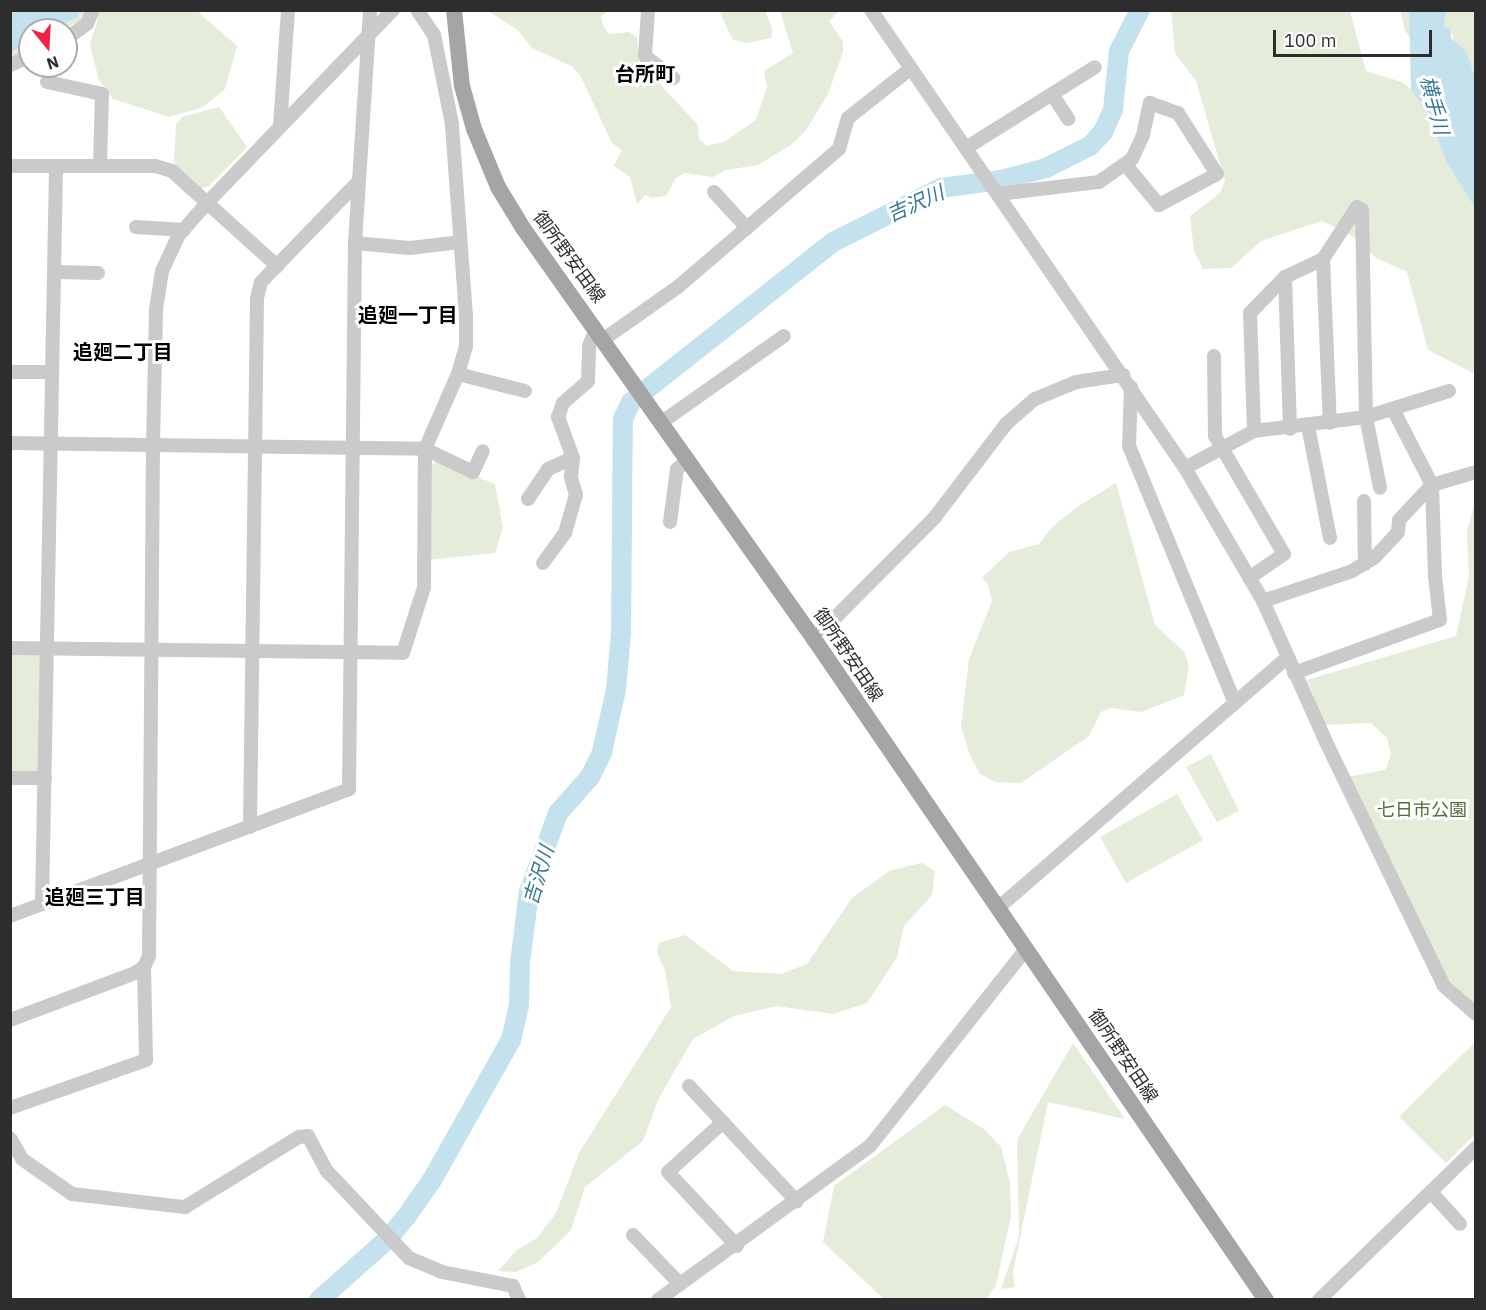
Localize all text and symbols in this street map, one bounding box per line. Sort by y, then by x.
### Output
north arrow [18,18,78,78]
scale bar [1276,18,1435,56]
text: 100 m [1284,29,1336,52]
text: N [44,52,62,75]
district label: 台所町 [615,61,675,85]
water label: 横手川 [1416,73,1454,137]
water label: 吉沢川 [883,180,947,226]
street label: 御所野安田線 [529,207,609,307]
district label: 追廻一丁目 [358,302,458,326]
district label: 追廻二丁目 [73,339,173,363]
street label: 御所野安田線 [809,604,887,706]
park label: 七日市公園 [1377,799,1467,821]
water label: 吉沢川 [518,843,558,907]
district label: 追廻三丁目 [45,884,145,908]
street label: 御所野安田線 [1084,1005,1162,1107]

